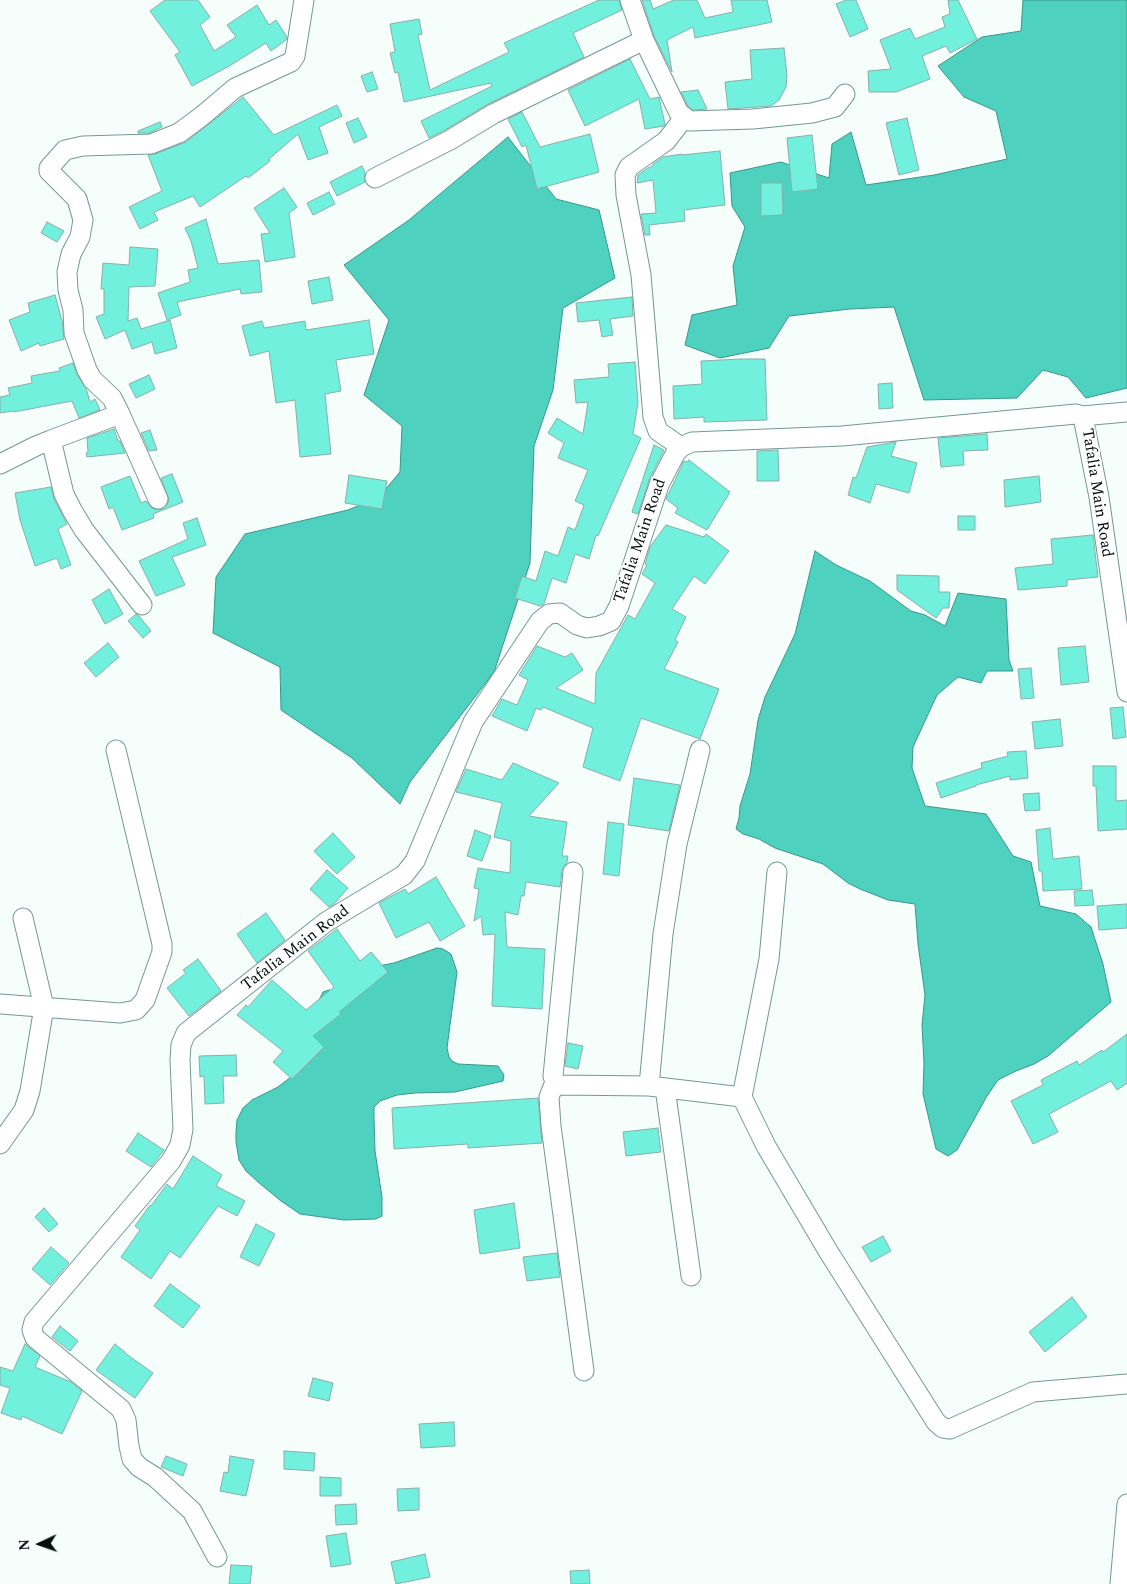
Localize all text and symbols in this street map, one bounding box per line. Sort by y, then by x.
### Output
street label: Tafalia Main Road [1076,427,1116,559]
street label: Tafalia Main Road [611,476,671,606]
street label: Tafalia Main Road [238,902,354,996]
north arrow [15,1519,65,1569]
text: N [14,1539,35,1551]

